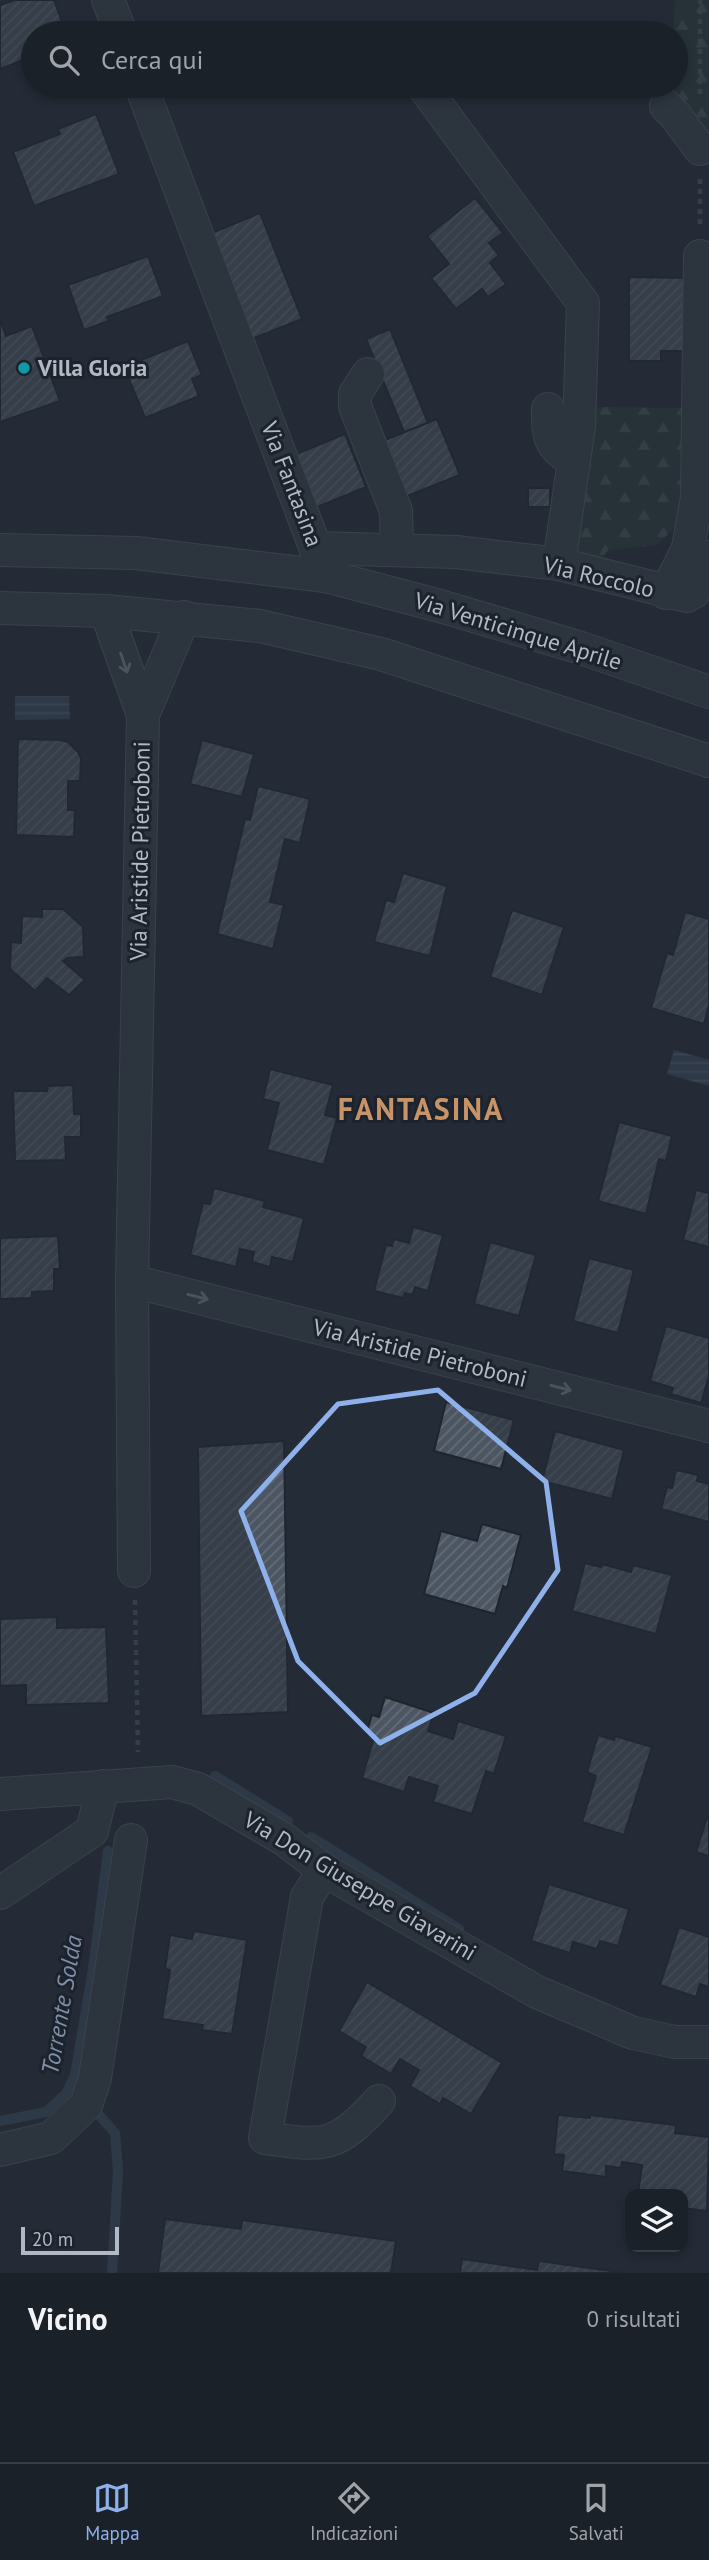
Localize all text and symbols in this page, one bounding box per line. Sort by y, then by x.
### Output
search box [21,21,688,98]
icon: search [45,41,83,79]
text: Cerca qui [101,43,204,76]
place label: Villa Gloria [37,353,147,382]
marker: Villa Gloria [16,360,32,376]
street label: Via Fantasina [255,416,330,550]
street label: Via Roccolo [540,549,657,603]
street label: Via Venticinque Aprile [410,585,625,676]
one-way arrow [119,651,131,673]
street label: Via Aristide Pietroboni [123,741,156,962]
district label: FANTASINA [338,1089,504,1128]
one-way arrow [186,1291,209,1304]
street label: Via Aristide Pietroboni [309,1312,530,1393]
one-way arrow [549,1382,572,1395]
street label: Via Don Giuseppe Giavarini [238,1804,482,1967]
water label: Torrente Solda [34,1933,89,2077]
map controls [625,2189,688,2252]
button: layers [625,2189,688,2252]
scale bar [21,2224,119,2256]
text: 20 m [32,2227,73,2251]
text: Vicino [28,2299,108,2338]
text: 0 risultati [586,2304,681,2333]
tab: Mappa [85,2479,140,2545]
tab: Indicazioni [310,2479,398,2545]
tab: Salvati [569,2479,624,2545]

